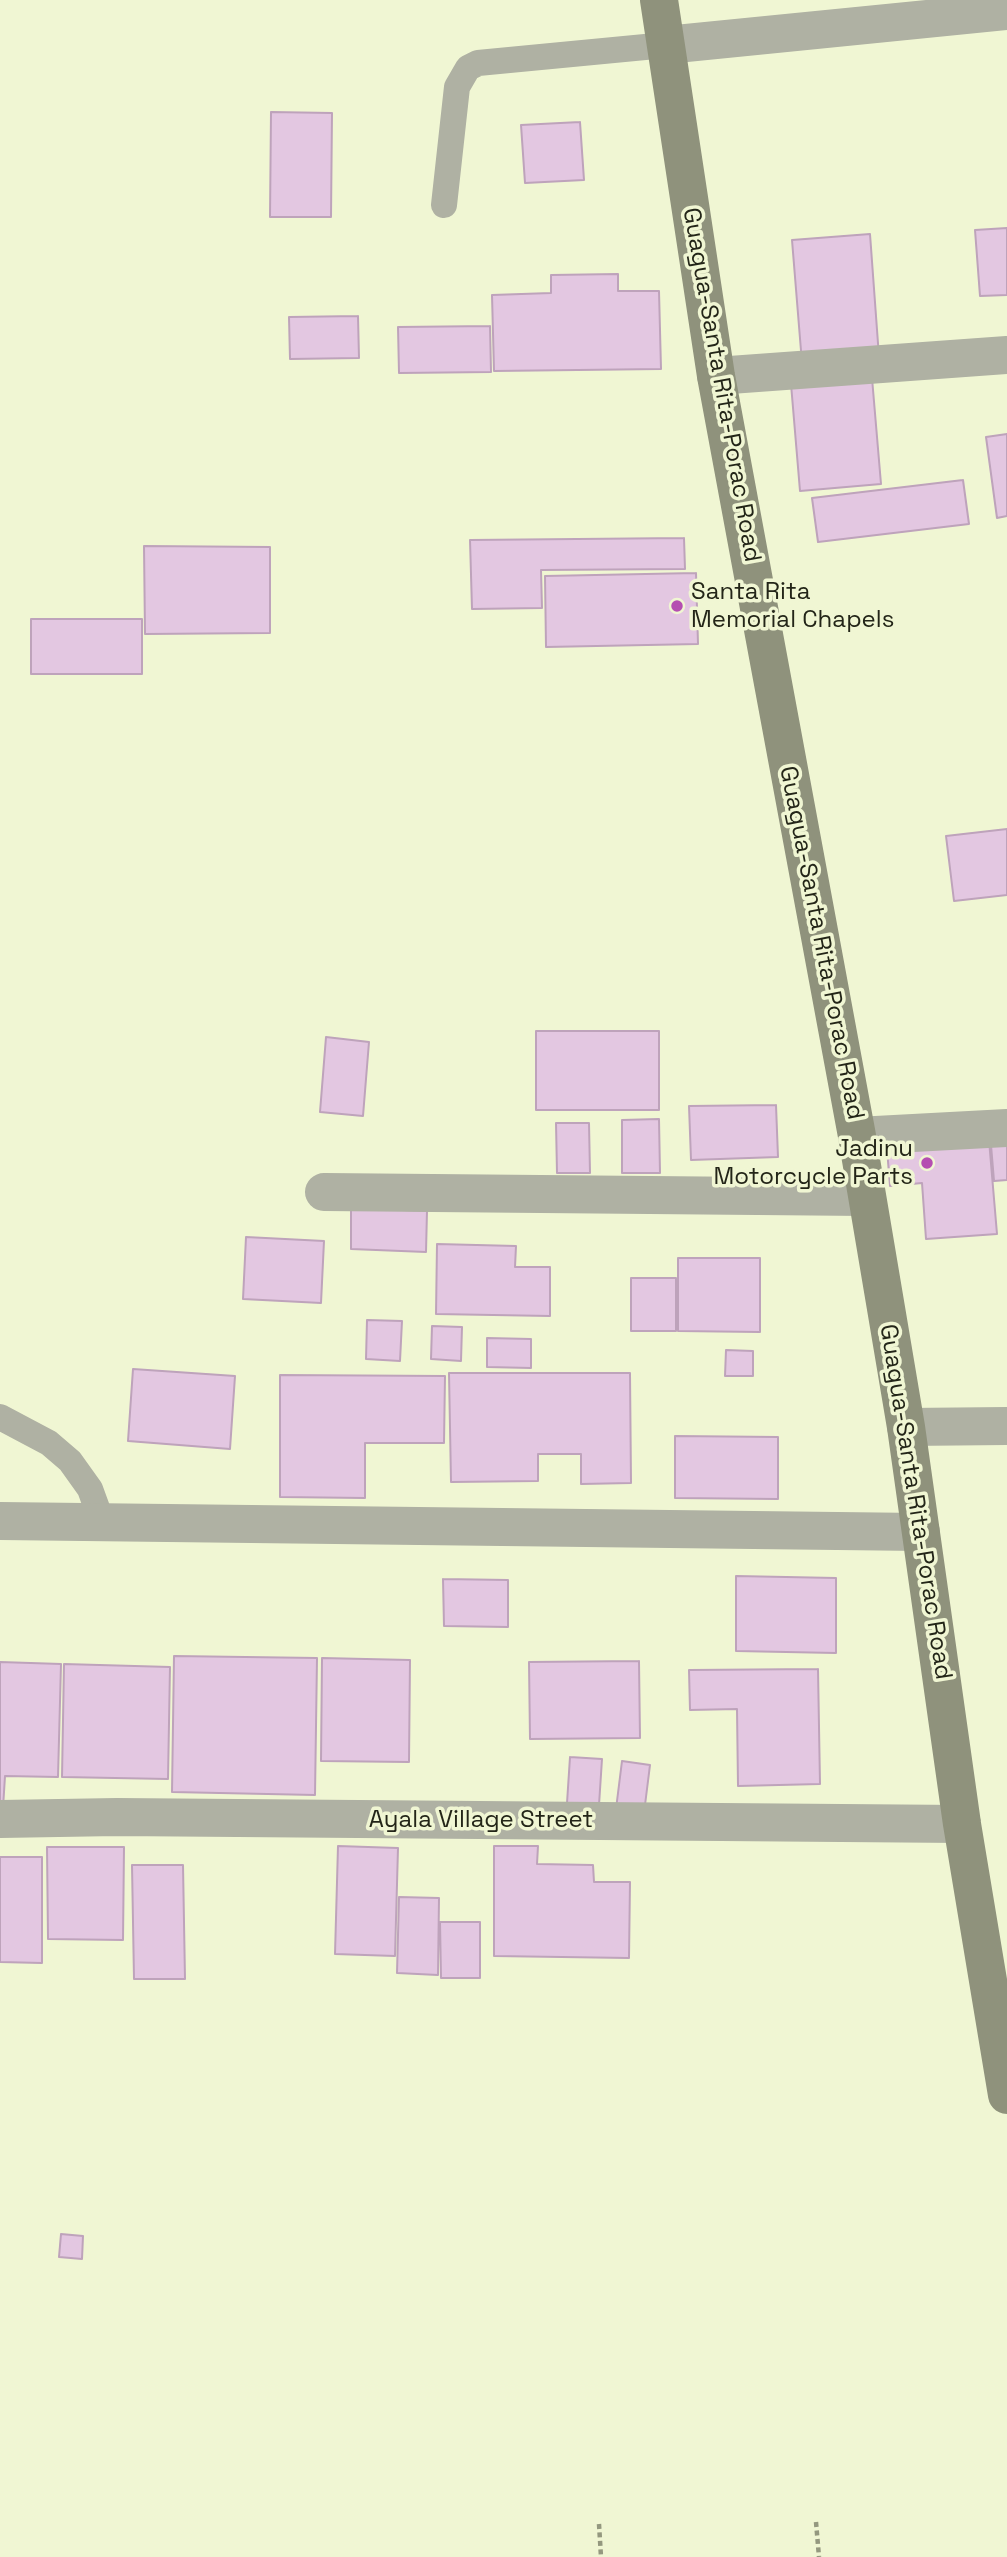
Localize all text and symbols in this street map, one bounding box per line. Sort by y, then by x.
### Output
street label: Guagua-Santa Rita-Porac Road [676,206,766,564]
place label: Santa Rita Memorial Chapels [691,578,894,634]
marker: Santa Rita Memorial Chapels [669,598,685,614]
street label: Guagua-Santa Rita-Porac Road [773,764,869,1122]
place label: Jadinu Motorcycle Parts [713,1135,913,1191]
marker: Jadinu Motorcycle Parts [919,1155,935,1171]
street label: Guagua-Santa Rita-Porac Road [873,1322,957,1682]
street label: Ayala Village Street [369,1806,593,1834]

